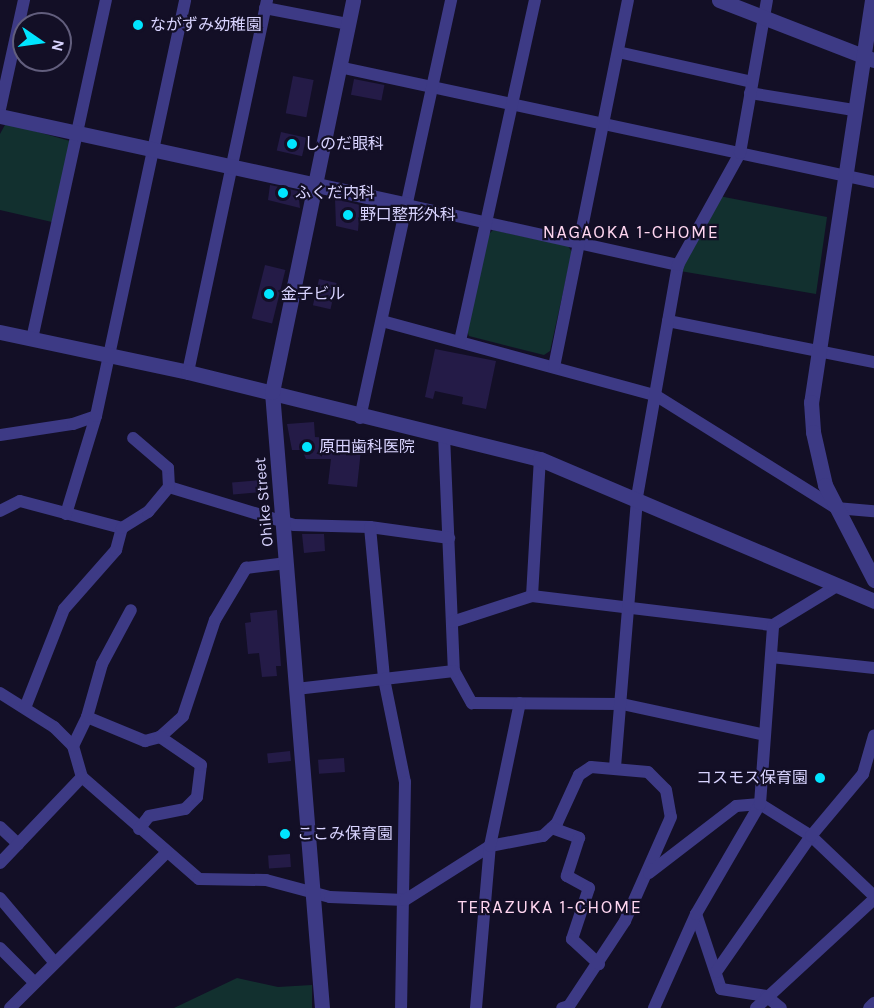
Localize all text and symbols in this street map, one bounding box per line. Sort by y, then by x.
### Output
north arrow [12,12,72,72]
place label: ながずみ幼稚園 [150,15,262,35]
marker: ながずみ幼稚園 [131,18,145,32]
text: N [48,38,69,53]
place label: しのだ眼科 [304,134,384,154]
marker: しのだ眼科 [285,137,299,151]
place label: ふくだ内科 [295,183,375,203]
marker: ふくだ内科 [276,186,290,200]
place label: 野口整形外科 [360,205,456,225]
marker: 野口整形外科 [341,208,355,222]
district label: NAGAOKA 1-CHOME [543,221,719,243]
place label: 金子ビル [281,284,345,304]
marker: 金子ビル [262,287,276,301]
place label: 原田歯科医院 [319,437,415,457]
marker: 原田歯科医院 [300,440,314,454]
street label: Ohike Street [251,456,277,548]
place label: コスモス保育園 [696,768,808,788]
marker: コスモス保育園 [813,771,827,785]
place label: ここみ保育園 [297,824,393,844]
marker: ここみ保育園 [278,827,292,841]
district label: TERAZUKA 1-CHOME [458,896,642,918]

